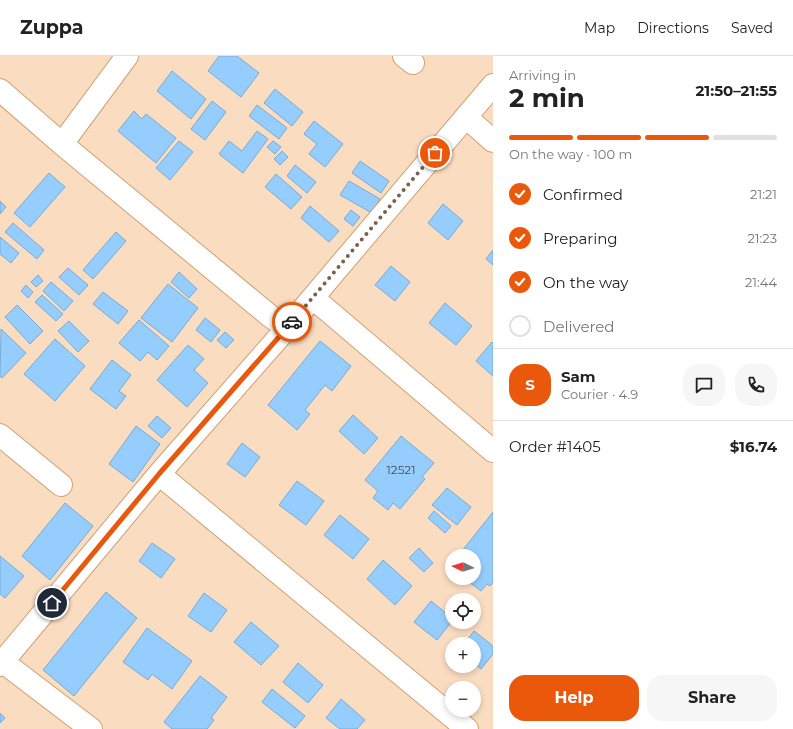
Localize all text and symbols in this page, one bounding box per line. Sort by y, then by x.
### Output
text: Zuppa [20,16,84,39]
text: Map [584,19,615,37]
text: Directions [637,19,709,37]
text: Saved [731,19,773,37]
text: Arriving in [509,67,576,83]
text: 21:50–21:55 [695,81,777,100]
text: 2 min [509,82,585,114]
pin [418,136,452,170]
icon: bag [424,142,446,164]
text: On the way · 100 m [509,146,632,162]
icon: check [509,183,531,205]
text: Confirmed [543,185,623,204]
text: 21:21 [750,186,777,202]
icon: check [509,227,531,249]
text: Preparing [543,229,618,248]
text: 21:23 [747,230,777,246]
icon: check [509,271,531,293]
text: On the way [543,273,628,292]
text: 21:44 [745,274,777,290]
courier [272,302,312,342]
icon: car [281,311,303,333]
text: Delivered [543,317,615,336]
button: chat [683,364,725,406]
button: phone [735,364,777,406]
text: Sam [561,367,596,386]
text: S [525,375,535,394]
text: Courier · 4.9 [561,386,638,402]
text: Order #1405 [509,437,601,456]
text: $16.74 [730,437,777,456]
house number: 12521 [386,462,416,477]
north arrow [445,549,481,585]
map controls [445,549,481,717]
pin [35,586,69,620]
icon: home [41,592,63,614]
button: locate [445,593,481,629]
button: + [445,637,481,673]
button: Help [509,675,639,721]
button: Share [647,675,777,721]
button: − [445,681,481,717]

